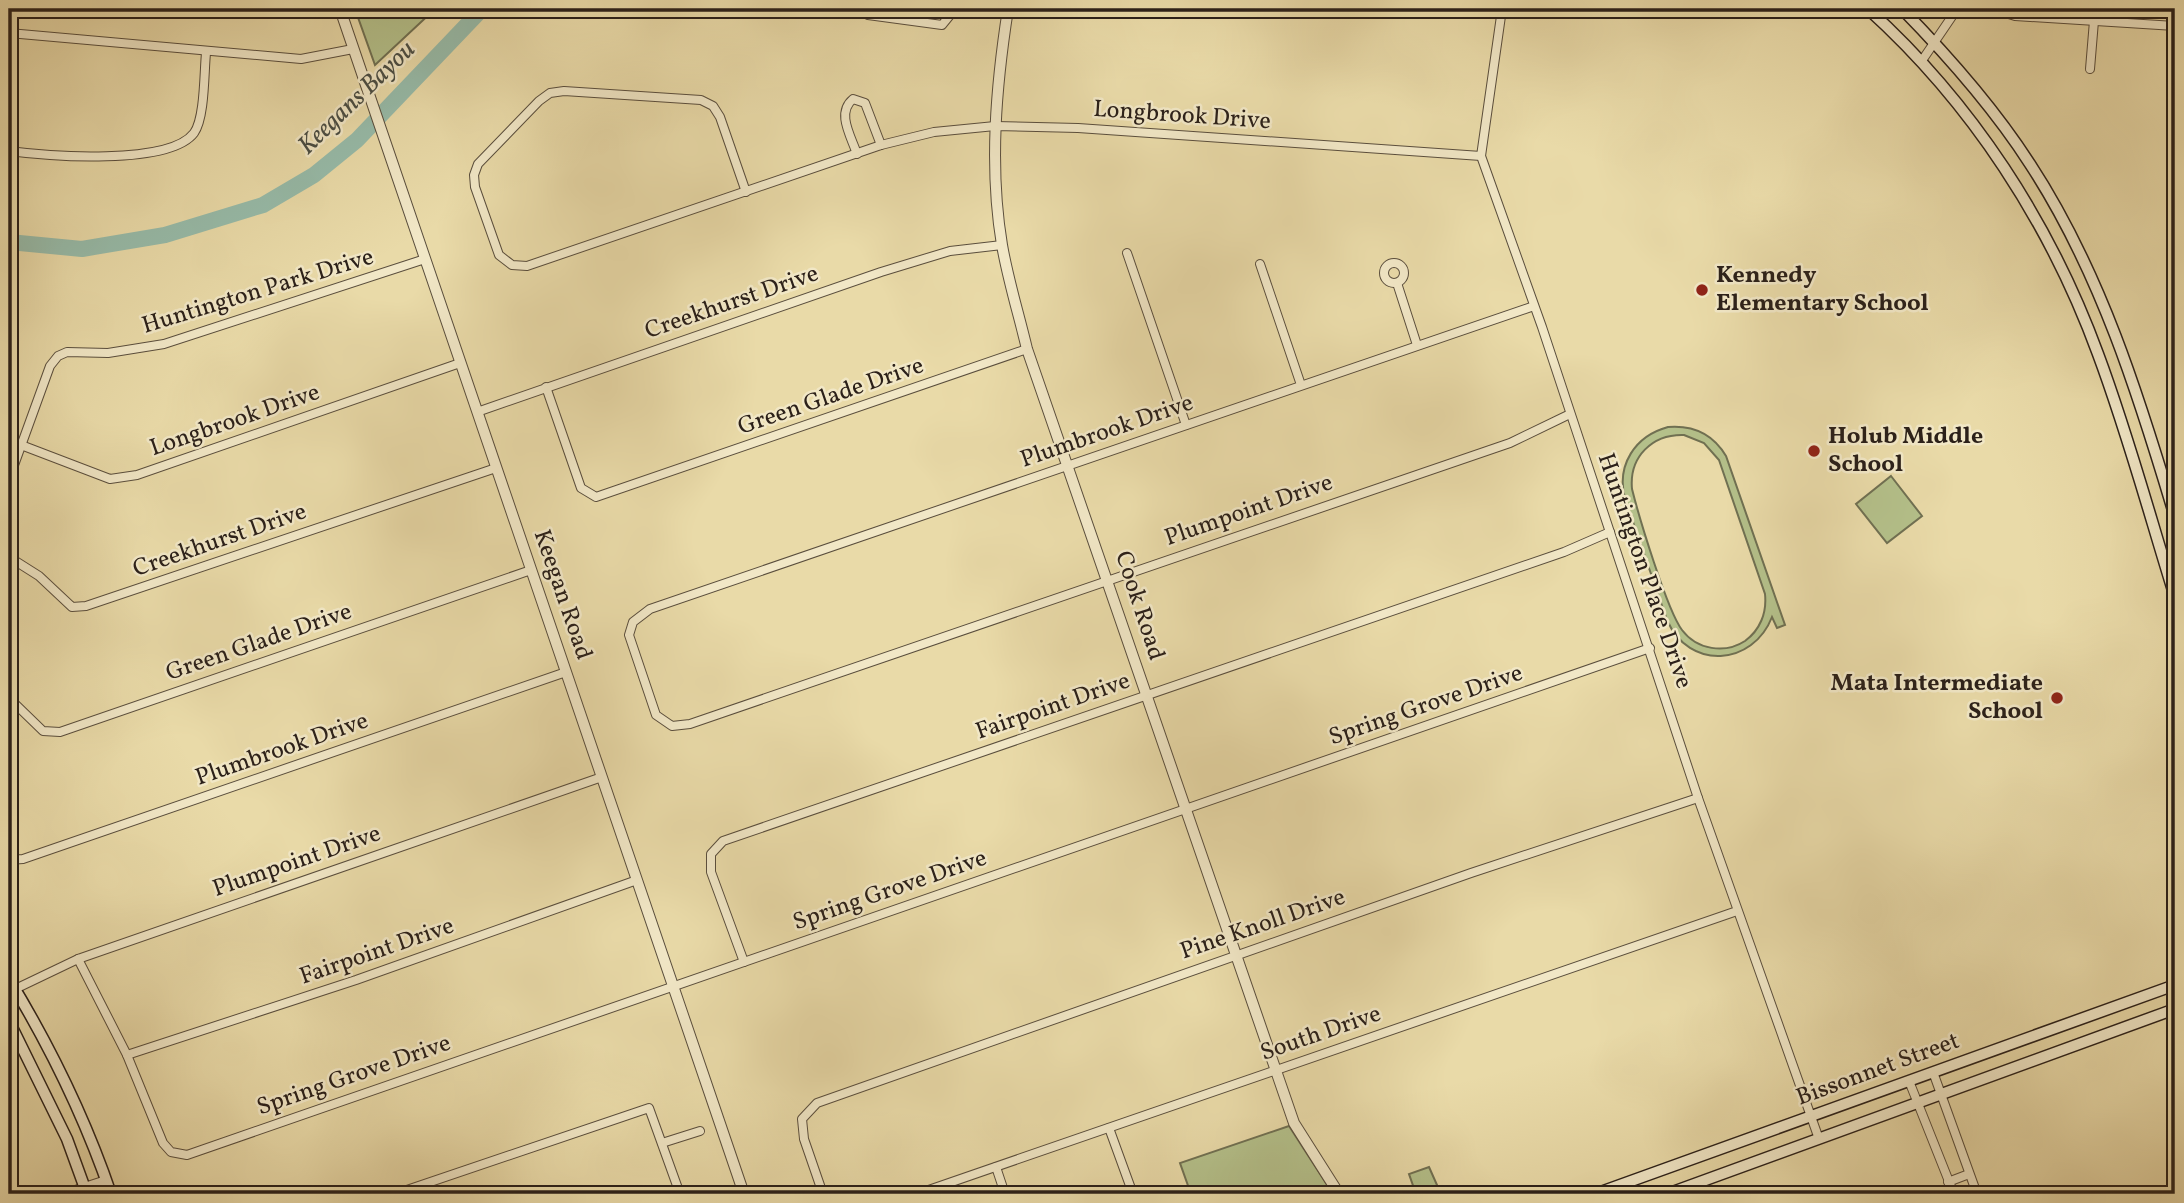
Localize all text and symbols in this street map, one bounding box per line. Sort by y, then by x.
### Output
water label: Keegans Bayou [290,33,424,163]
street label: Longbrook Drive [1092,93,1272,139]
street label: Huntington Park Drive [138,241,378,343]
street label: Creekhurst Drive [641,257,823,349]
place label: Kennedy Elementary School [1716,259,1929,321]
marker: Kennedy Elementary School [1694,282,1710,298]
street label: Green Glade Drive [734,349,928,445]
street label: Longbrook Drive [145,376,325,466]
street label: Plumbrook Drive [1016,386,1198,478]
place label: Holub Middle School [1828,420,1983,482]
marker: Holub Middle School [1806,443,1822,459]
street label: Huntington Place Drive [1588,449,1700,693]
street label: Plumpoint Drive [1160,466,1338,556]
street label: Creekhurst Drive [129,495,311,587]
street label: Keegan Road [524,525,600,665]
street label: Cook Road [1105,547,1173,665]
street label: Green Glade Drive [162,595,356,691]
street label: Spring Grove Drive [1324,657,1528,755]
street label: Fairpoint Drive [971,665,1135,749]
place label: Mata Intermediate School [1831,667,2043,729]
marker: Mata Intermediate School [2049,690,2065,706]
street label: Plumbrook Drive [191,704,373,796]
street label: Plumpoint Drive [208,817,386,907]
street label: Spring Grove Drive [788,842,992,940]
street label: Pine Knoll Drive [1176,881,1350,969]
street label: Fairpoint Drive [295,910,459,994]
street label: South Drive [1256,997,1386,1071]
street label: Bissonnet Street [1792,1025,1964,1115]
street label: Spring Grove Drive [252,1027,456,1125]

